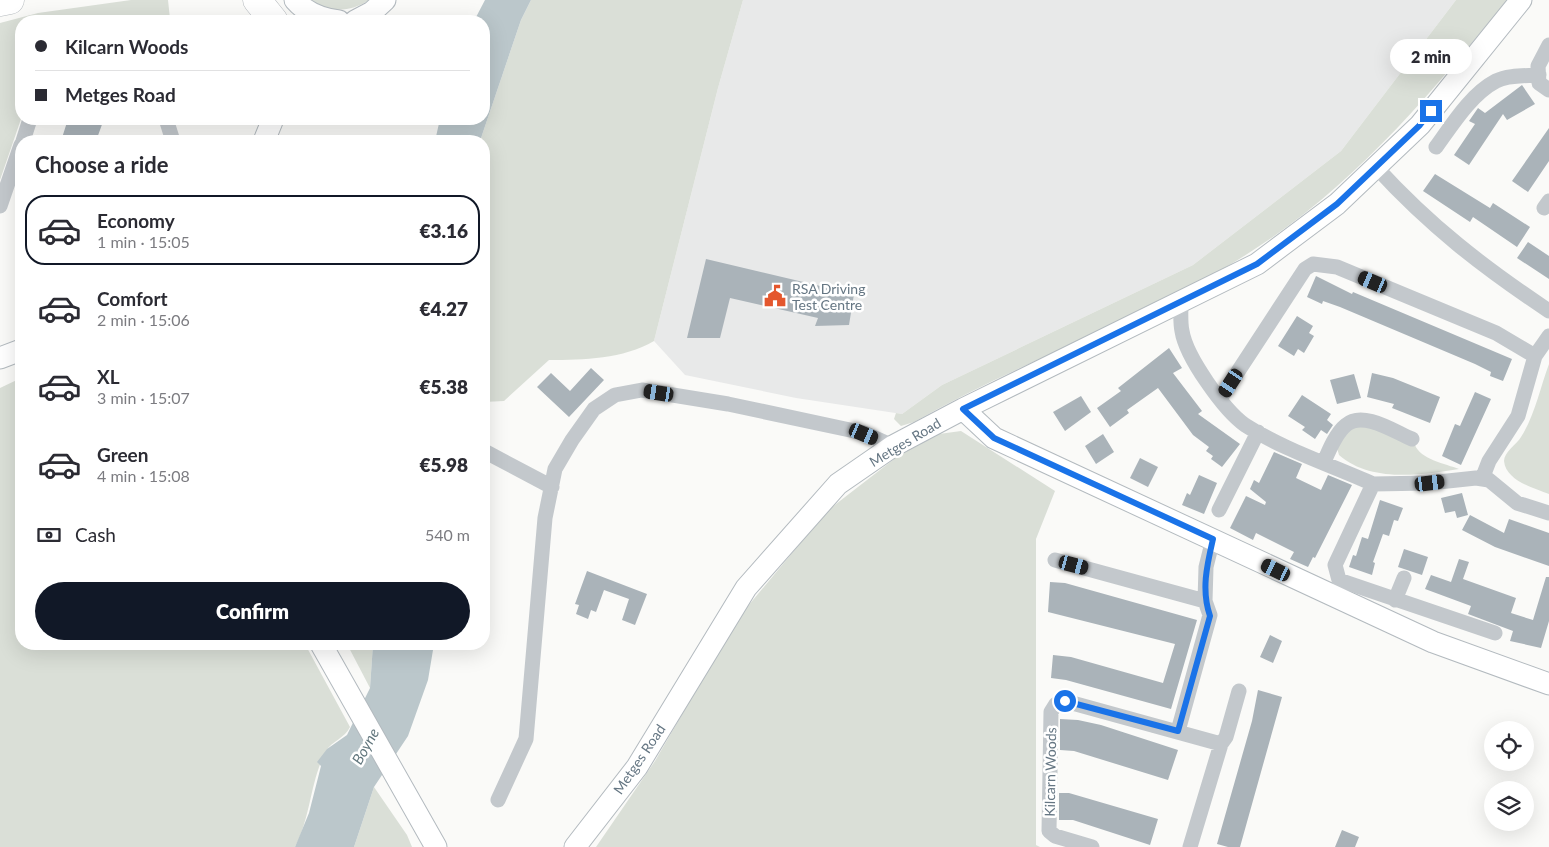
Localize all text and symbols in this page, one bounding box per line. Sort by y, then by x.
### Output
text: Kilcarn Woods [65,35,188,58]
callout: 2 min [1390,38,1472,74]
text: 2 min [1411,47,1451,66]
text: Metges Road [65,83,176,106]
route end [1420,100,1442,122]
text: Choose a ride [35,151,169,178]
icon: car [37,208,82,253]
text: Economy [97,209,175,232]
text: €3.16 [419,219,468,242]
text: 1 min · 15:05 [97,232,190,251]
car [1356,269,1389,295]
place label: RSA Driving Test Centre [792,280,865,313]
public building icon: RSA Driving Test Centre [762,283,788,309]
icon: car [37,286,82,331]
text: Comfort [97,287,168,310]
text: €4.27 [419,297,468,320]
text: 2 min · 15:06 [97,310,190,329]
icon: car [37,364,82,409]
text: XL [97,365,120,388]
car [1216,366,1245,400]
text: €5.38 [419,375,468,398]
car [643,383,674,403]
text: 3 min · 15:07 [97,388,190,407]
street label: Metges Road [866,414,944,470]
car [847,421,880,447]
icon: car [37,442,82,487]
text: Green [97,443,148,466]
text: €5.98 [419,453,468,476]
text: 4 min · 15:08 [97,466,190,485]
car [1414,474,1445,492]
icon: cash [35,521,63,549]
text: Cash [75,523,116,546]
text: 540 m [425,525,470,544]
car [1057,554,1090,576]
car [1259,557,1292,583]
button: Confirm [35,582,470,640]
route start [1054,690,1076,712]
street label: Metges Road [609,721,669,797]
map controls [1484,721,1534,831]
button: locate [1484,721,1534,771]
water label: Boyne [348,725,382,767]
street label: Kilcarn Woods [1041,727,1059,817]
button: layers [1484,781,1534,831]

